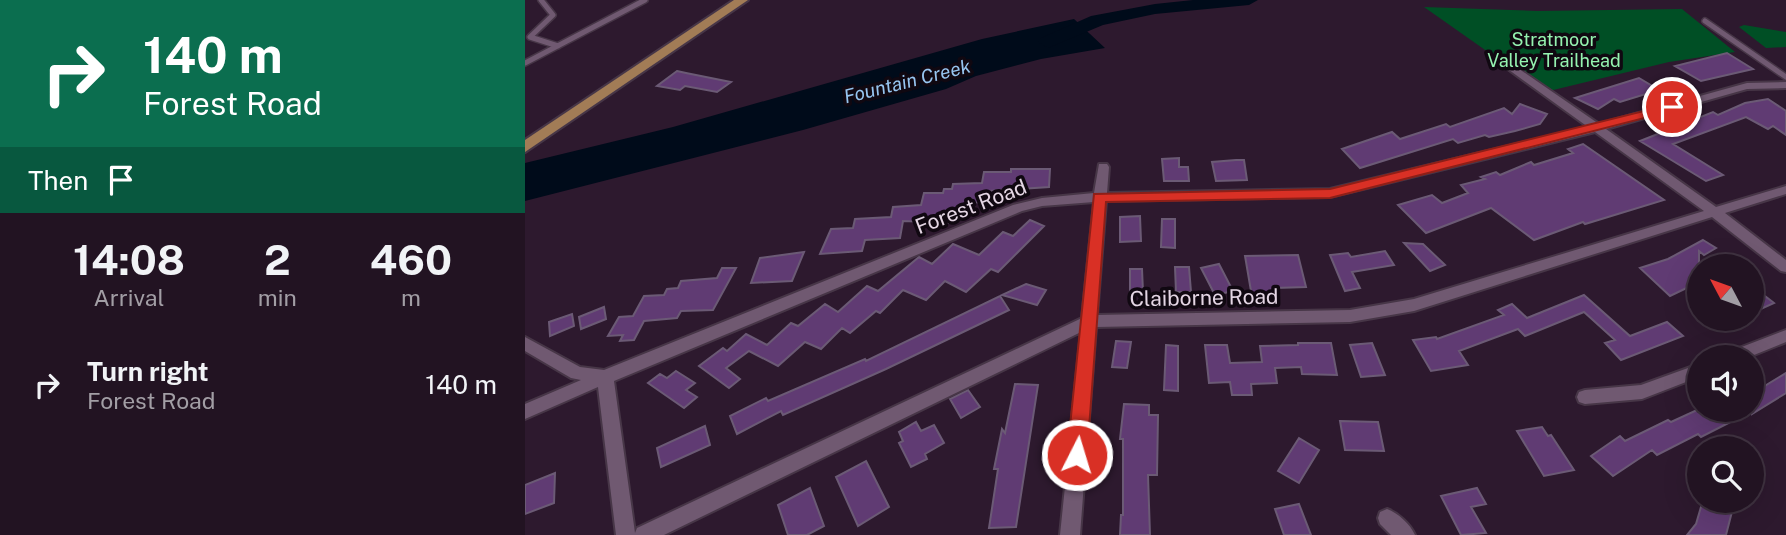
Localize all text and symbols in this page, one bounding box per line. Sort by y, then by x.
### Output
text: 140 m [143,26,283,84]
icon: right [28,28,119,119]
park label: Stratmoor Valley Trailhead [1487,29,1621,71]
water label: Fountain Creek [841,54,973,107]
pin [1642,77,1702,137]
text: Forest Road [143,85,322,122]
icon: arrive [1653,88,1691,126]
icon: arrive [102,161,140,199]
text: Then [28,165,88,196]
street label: Forest Road [912,174,1030,239]
text: 14:08 [73,235,185,284]
text: 2 [264,235,291,284]
text: 460 [370,235,452,284]
north arrow [1687,254,1764,331]
map controls [1687,254,1764,513]
text: Arrival [93,284,164,311]
text: min [258,284,297,311]
text: m [401,284,421,311]
street label: Claiborne Road [1129,284,1279,311]
button: sound [1687,345,1764,422]
text: Turn right [87,356,209,387]
icon: right [28,366,66,404]
text: 140 m [425,369,497,400]
text: Forest Road [87,387,215,414]
position arrow [1040,418,1114,492]
button: search [1687,436,1764,513]

